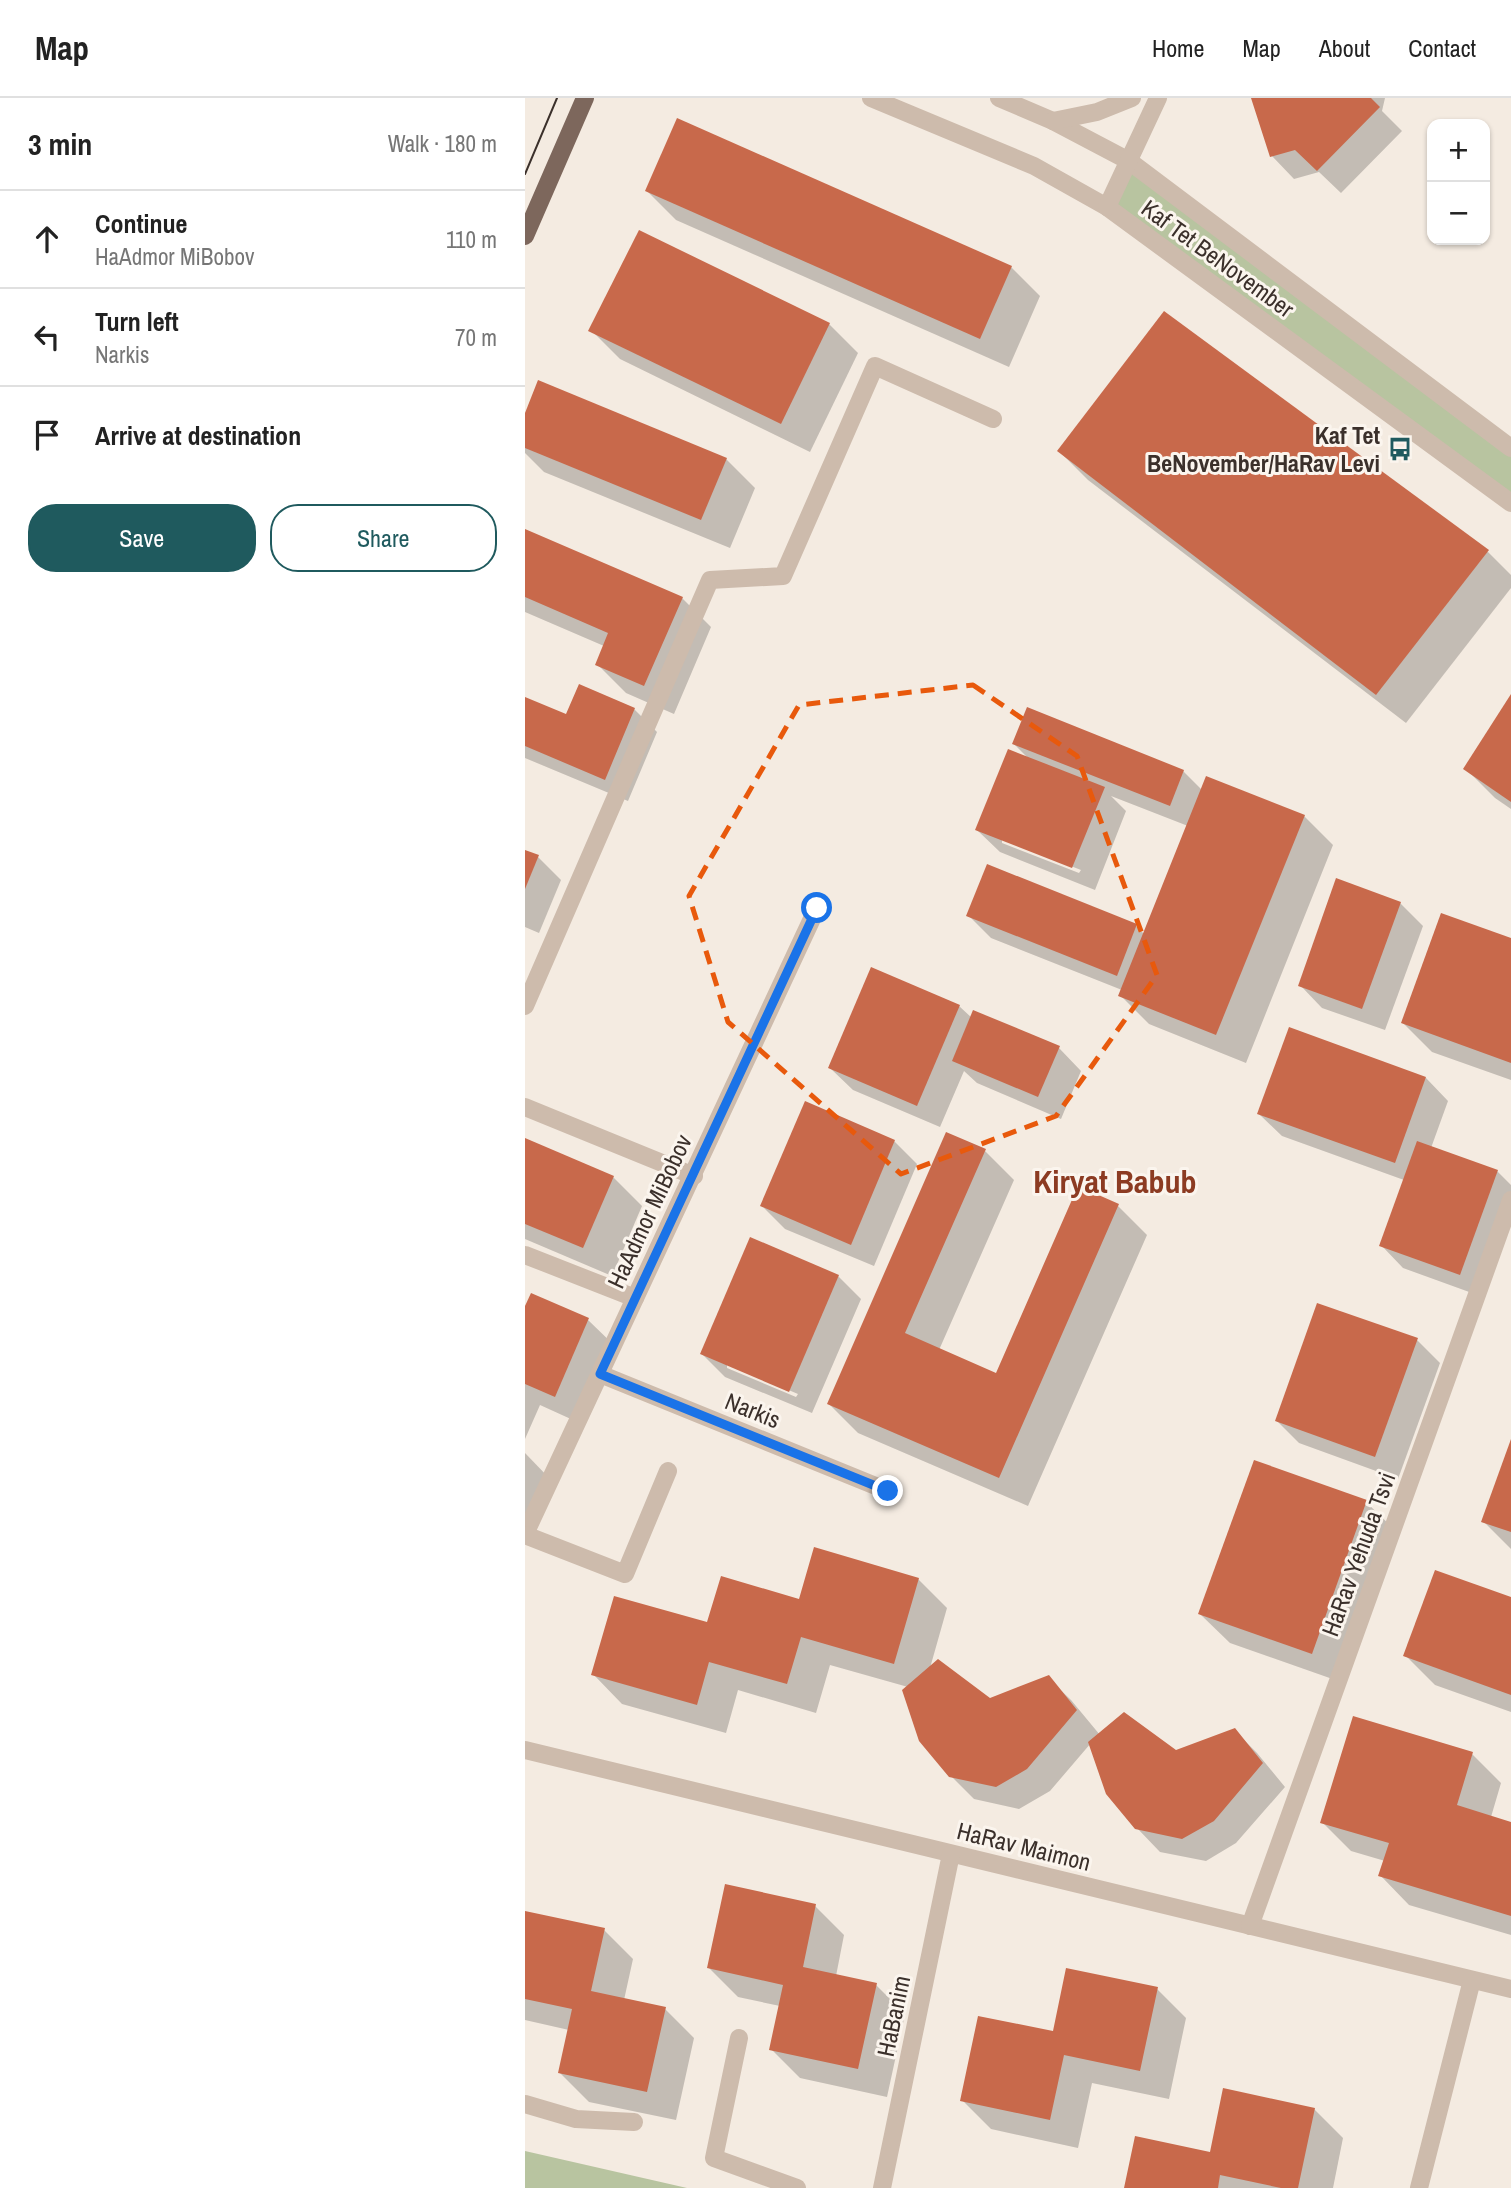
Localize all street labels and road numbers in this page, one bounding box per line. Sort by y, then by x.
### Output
street label: Kaf Tet BeNovember [1135,192,1301,324]
street label: HaAdmor MiBobov [599,1129,699,1293]
street label: Narkis [721,1385,785,1435]
street label: HaRav Yehuda Tsvi [1314,1468,1402,1640]
street label: HaRav Maimon [954,1814,1094,1878]
street label: HaBanim [869,1973,917,2059]

